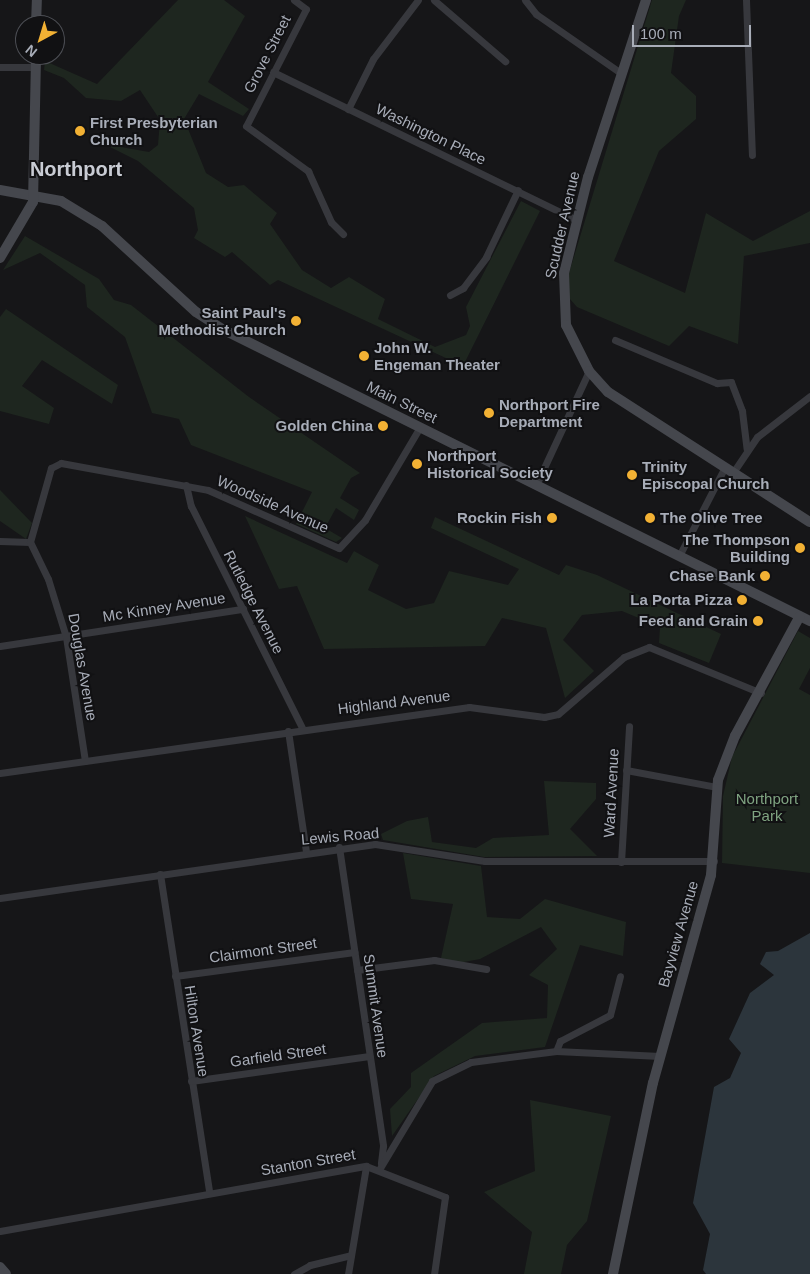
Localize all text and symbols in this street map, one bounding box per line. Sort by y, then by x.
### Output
street label: Grove Street [240,12,294,96]
north arrow [15,15,65,65]
scale bar [635,15,754,47]
text: 100 m [640,25,682,42]
text: N [22,41,40,60]
street label: Washington Place [373,100,489,168]
place label: First Presbyterian Church [90,113,218,148]
marker: First Presbyterian Church [74,125,86,137]
district label: Northport [30,157,122,181]
street label: Scudder Avenue [541,169,583,281]
place label: Saint Paul's Methodist Church [159,303,286,338]
marker: Saint Paul's Methodist Church [290,315,302,327]
place label: John W. Engeman Theater [374,338,500,373]
marker: John W. Engeman Theater [358,350,370,362]
street label: Main Street [364,377,440,427]
place label: Northport Fire Department [499,395,600,430]
marker: Northport Fire Department [483,407,495,419]
place label: Golden China [276,417,373,435]
marker: Golden China [377,420,389,432]
place label: Northport Historical Society [427,446,553,481]
place label: Trinity Episcopal Church [642,457,770,492]
marker: Northport Historical Society [411,458,423,470]
marker: Trinity Episcopal Church [626,469,638,481]
street label: Woodside Avenue [214,471,332,537]
place label: Rockin Fish [457,509,542,527]
place label: The Olive Tree [660,509,763,527]
marker: Rockin Fish [546,512,558,524]
marker: The Olive Tree [644,512,656,524]
place label: The Thompson Building [683,530,790,565]
marker: The Thompson Building [794,542,806,554]
street label: Rutledge Avenue [220,547,288,657]
place label: Chase Bank [669,567,755,585]
marker: Chase Bank [759,570,771,582]
street label: Mc Kinney Avenue [101,588,227,626]
place label: La Porta Pizza [630,591,732,609]
marker: La Porta Pizza [736,594,748,606]
street label: Douglas Avenue [65,611,101,723]
place label: Feed and Grain [639,612,748,630]
marker: Feed and Grain [752,615,764,627]
street label: Highland Avenue [336,686,452,718]
street label: Ward Avenue [600,748,622,838]
park label: Northport Park [736,789,798,824]
street label: Lewis Road [300,824,380,848]
street label: Bayview Avenue [654,878,702,990]
street label: Clairmont Street [208,934,318,966]
street label: Summit Avenue [360,952,392,1060]
street label: Hilton Avenue [181,984,213,1078]
street label: Garfield Street [229,1039,327,1071]
street label: Stanton Street [259,1145,357,1179]

